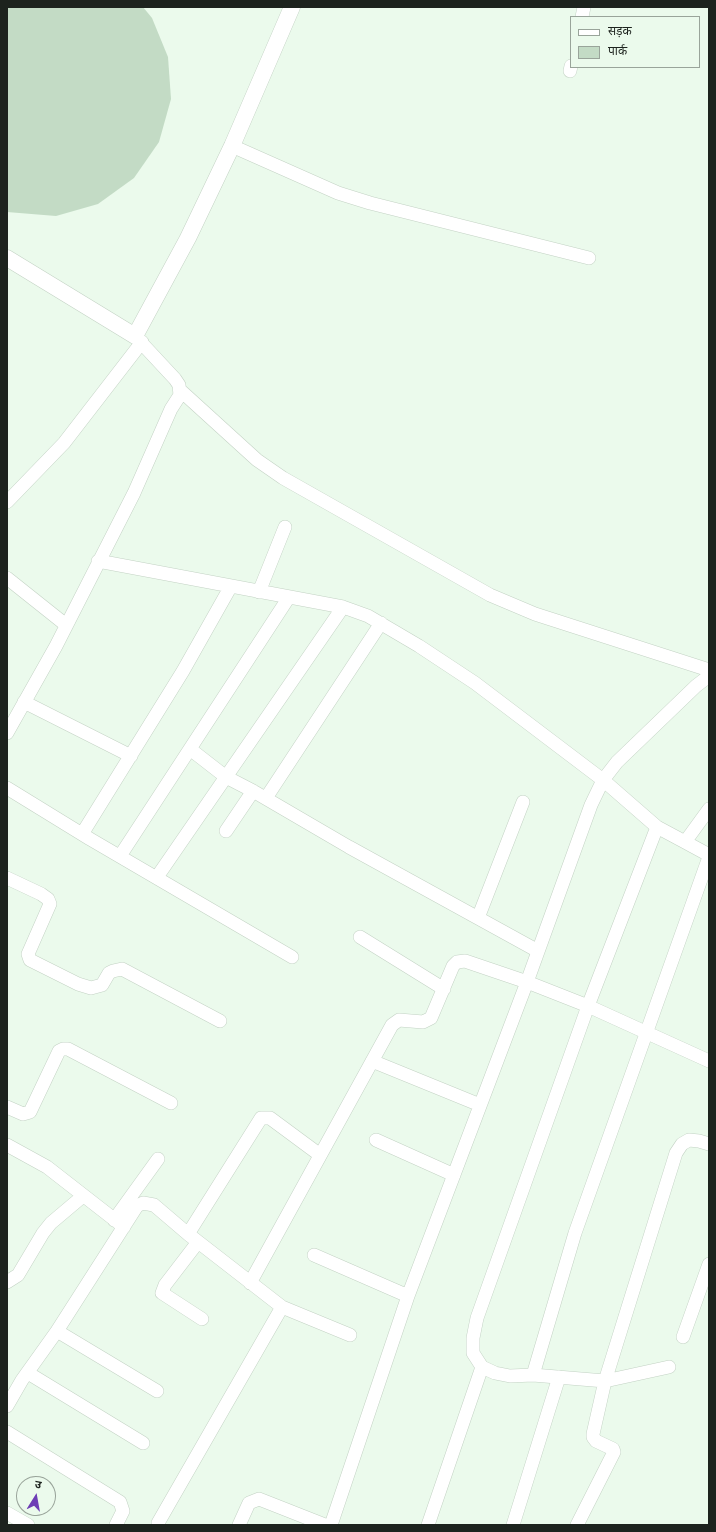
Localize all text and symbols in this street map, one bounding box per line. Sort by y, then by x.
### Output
legend [570,16,700,68]
text: सड़क [608,24,632,38]
text: पार्क [608,44,627,58]
north arrow [16,1476,56,1516]
text: उ [34,1478,43,1492]

